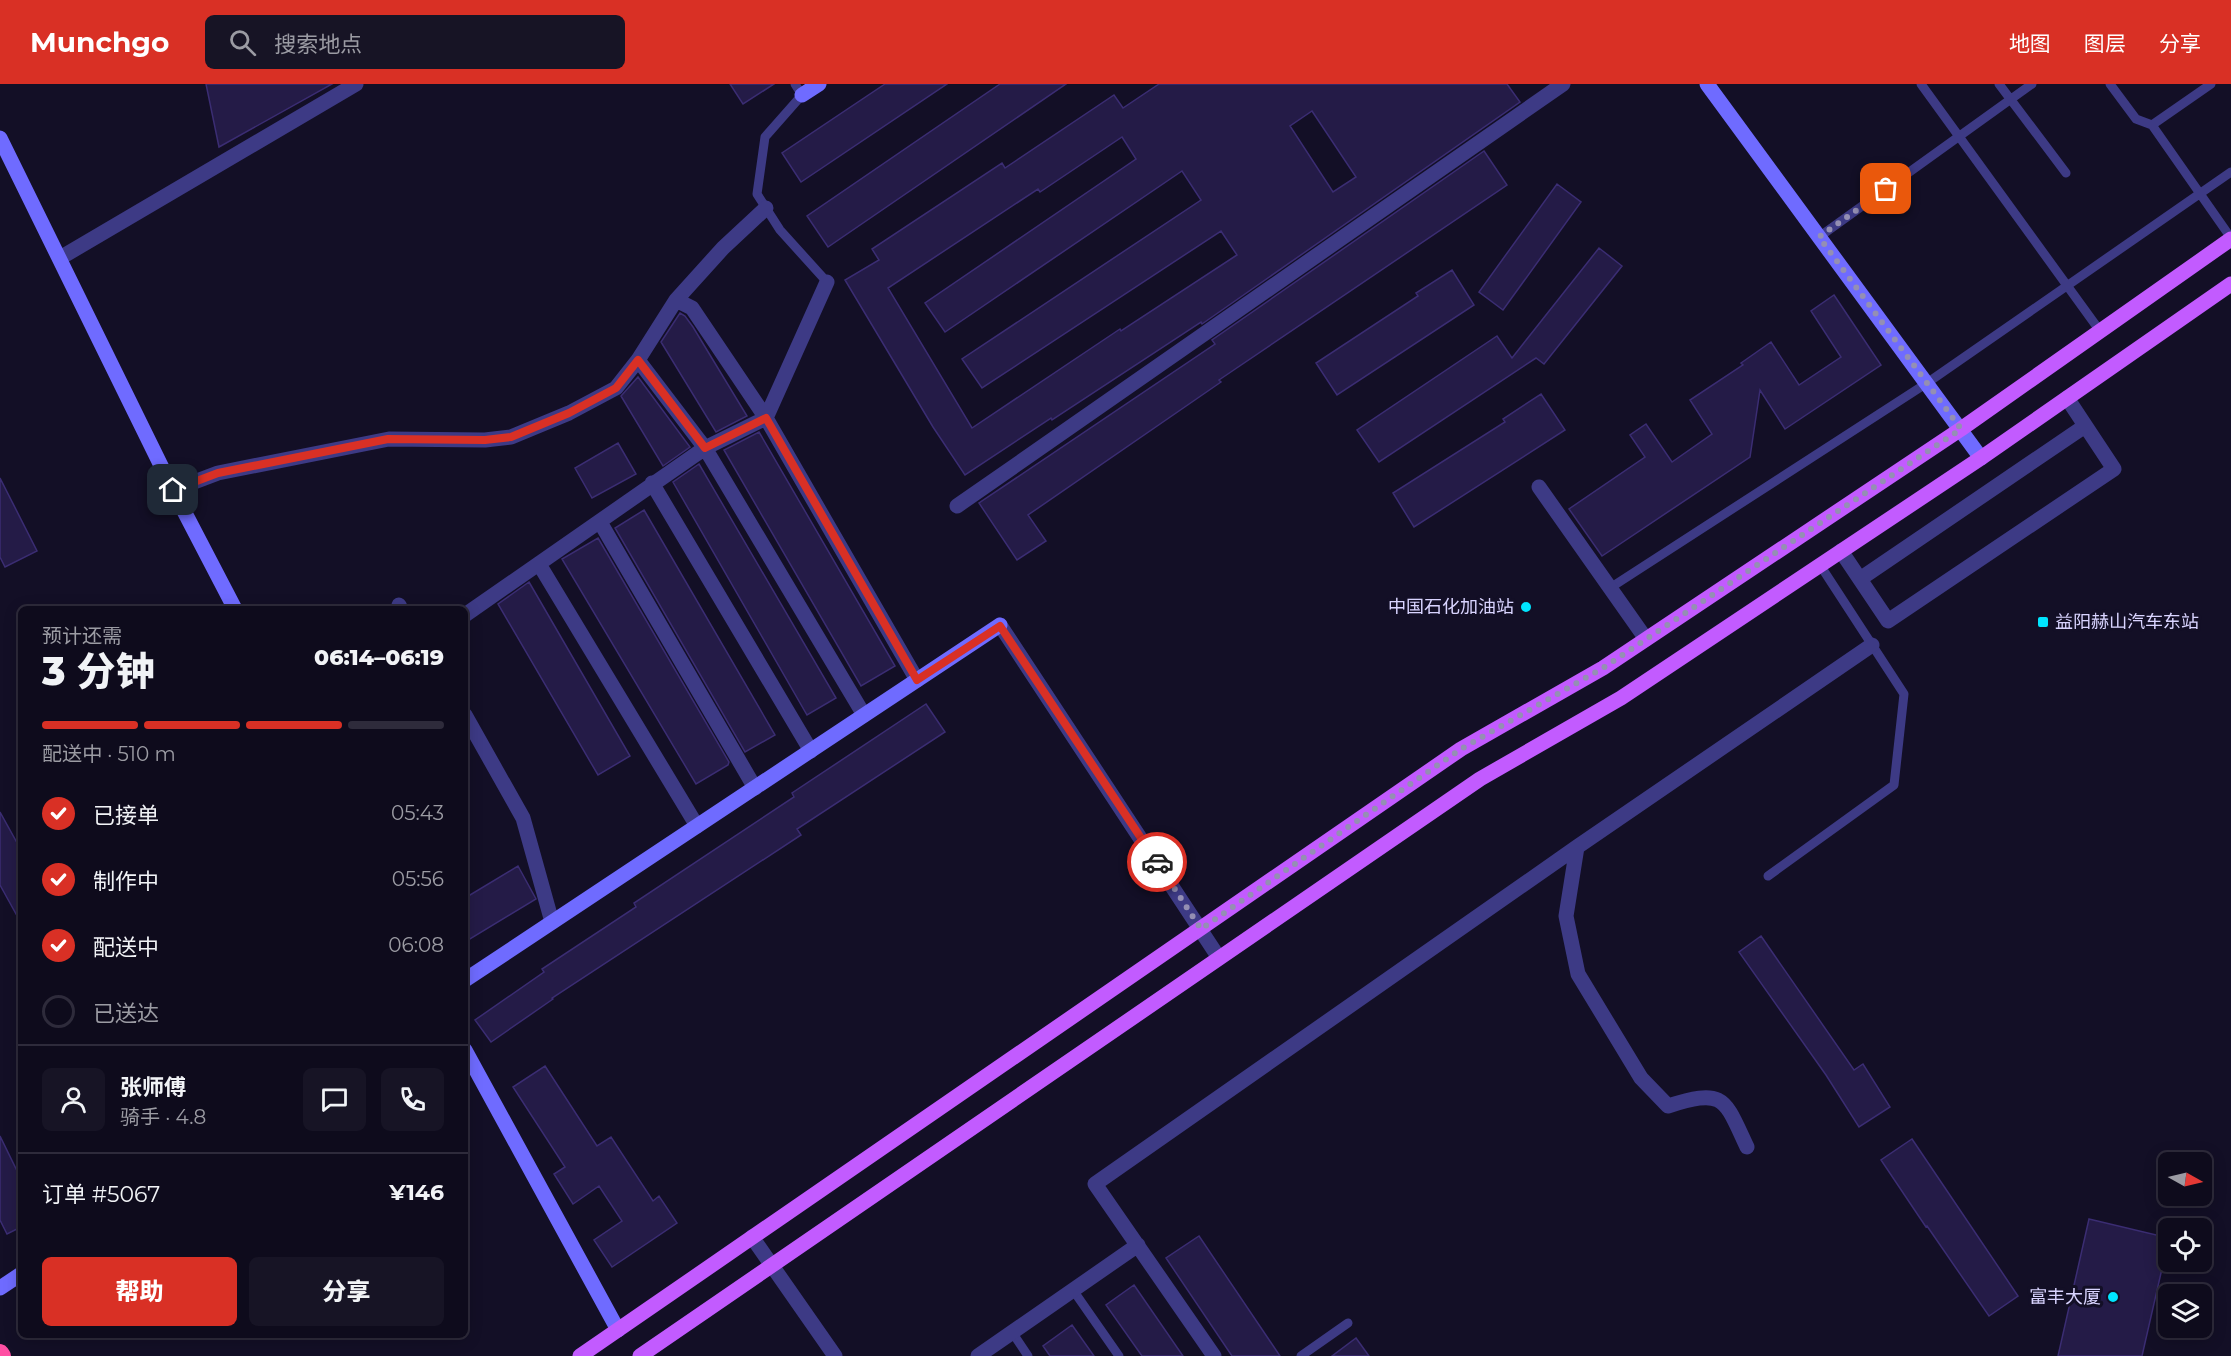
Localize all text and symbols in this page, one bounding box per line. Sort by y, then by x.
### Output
search box [205,15,625,69]
text: Munchgo [30,25,169,59]
icon: search [226,26,259,59]
text: 搜索地点 [274,31,362,58]
text: 地图 [2009,31,2051,56]
text: 图层 [2084,31,2126,56]
text: 分享 [2159,31,2201,56]
pin [1860,163,1911,214]
icon: bag [1869,172,1902,205]
pin [147,464,198,515]
icon: home [156,473,189,506]
place label: 中国石化加油站 [1388,596,1514,618]
marker: 中国石化加油站 [1519,600,1533,614]
place label: 益阳赫山汽车东站 [2055,611,2199,633]
marker: 益阳赫山汽车东站 [2036,615,2050,629]
text: 预计还需 [42,624,122,648]
text: 06:14–06:19 [314,644,444,671]
text: 3 分钟 [42,647,155,695]
text: 配送中 · 510 m [42,742,176,766]
icon: check [42,797,75,830]
text: 05:43 [391,801,444,825]
text: 已接单 [93,802,159,829]
courier [1127,832,1187,892]
icon: car [1141,846,1174,879]
icon: check [42,863,75,896]
text: 05:56 [392,867,444,891]
text: 制作中 [93,868,159,895]
icon: check [42,929,75,962]
text: 06:08 [388,933,444,957]
text: 配送中 [93,934,159,961]
text: 已送达 [93,1000,159,1027]
button: person [42,1068,105,1131]
button: chat [303,1068,366,1131]
button: phone [381,1068,444,1131]
text: 张师傅 [120,1074,186,1101]
text: 骑手 · 4.8 [120,1105,206,1129]
north arrow [2158,1152,2212,1206]
map controls [2158,1152,2212,1338]
text: ¥146 [389,1179,444,1206]
text: 订单 #5067 [42,1181,160,1208]
button: locate [2158,1218,2212,1272]
button: 帮助 [42,1257,237,1326]
button: 分享 [249,1257,444,1326]
button: layers [2158,1284,2212,1338]
place label: 富丰大厦 [2029,1286,2101,1308]
marker: 富丰大厦 [2106,1290,2120,1304]

